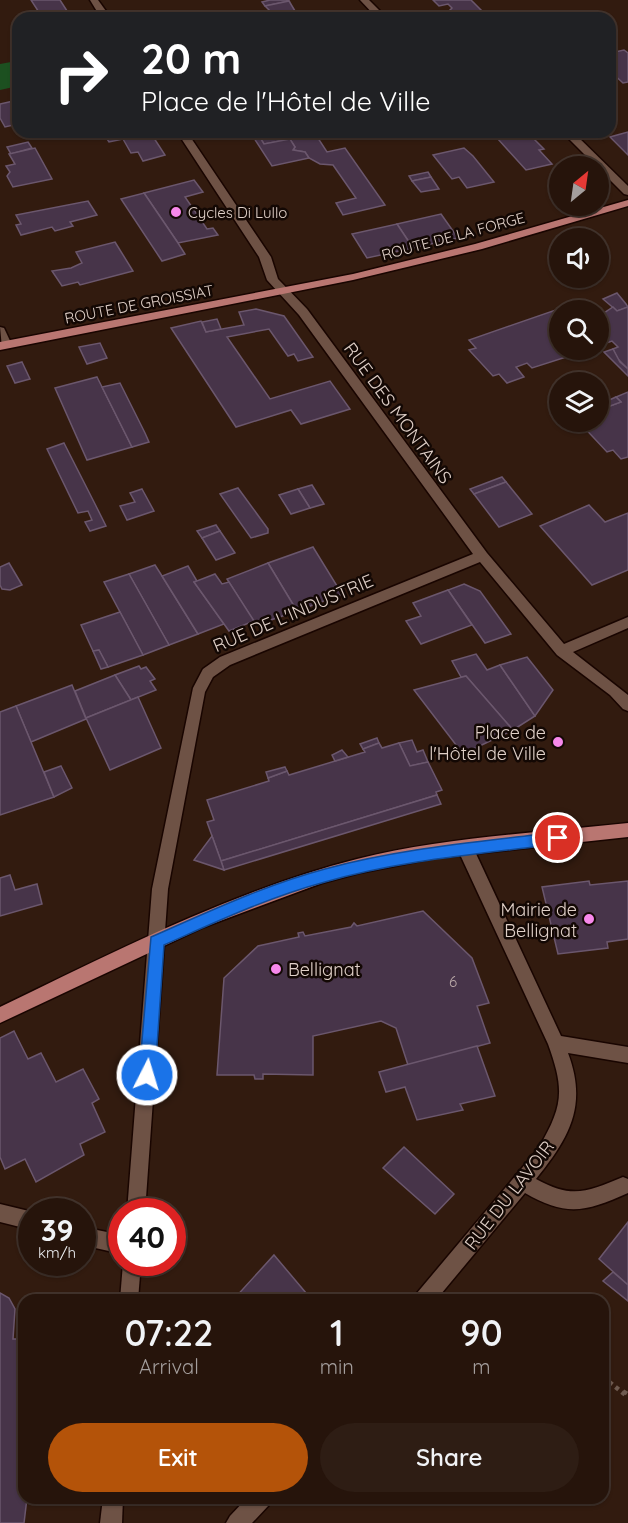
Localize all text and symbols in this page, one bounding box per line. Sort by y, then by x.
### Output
text: 20 m [141,32,241,85]
icon: right [42,36,120,114]
text: Place de l'Hôtel de Ville [141,84,430,118]
north arrow [549,156,609,216]
map controls [549,156,609,432]
place label: Cycles Di Lullo [188,203,287,222]
marker: Cycles Di Lullo [169,205,183,219]
street label: ROUTE DE LA FORGE [379,208,527,264]
button: sound [549,228,609,288]
street label: ROUTE DE GROISSIAT [63,280,215,328]
button: search [549,300,609,360]
street label: RUE DES MONTAINS [339,338,457,488]
button: layers [549,372,609,432]
street label: RUE DE L'INDUSTRIE [209,569,377,657]
place label: Place de l'Hôtel de Ville [429,721,546,765]
marker: Place de l'Hôtel de Ville [551,735,565,749]
pin [532,812,583,863]
icon: arrive [541,821,574,854]
place label: Mairie de Bellignat [500,898,577,942]
marker: Mairie de Bellignat [582,912,596,926]
place label: Bellignat [288,958,361,981]
marker: Bellignat [269,962,283,976]
house number: 6 [449,972,457,991]
position arrow [115,1043,179,1107]
street label: RUE DU LAVOIR [459,1136,559,1254]
speed limit sign: 40 [108,1198,186,1276]
text: 39 [40,1211,74,1249]
text: km/h [38,1243,76,1262]
text: 07:22 [124,1310,213,1355]
text: 1 [330,1310,344,1355]
text: 90 [460,1310,503,1355]
text: Arrival [139,1354,199,1379]
text: min [320,1354,354,1379]
text: m [472,1354,491,1379]
button: Exit [48,1423,308,1492]
button: Share [320,1423,579,1492]

